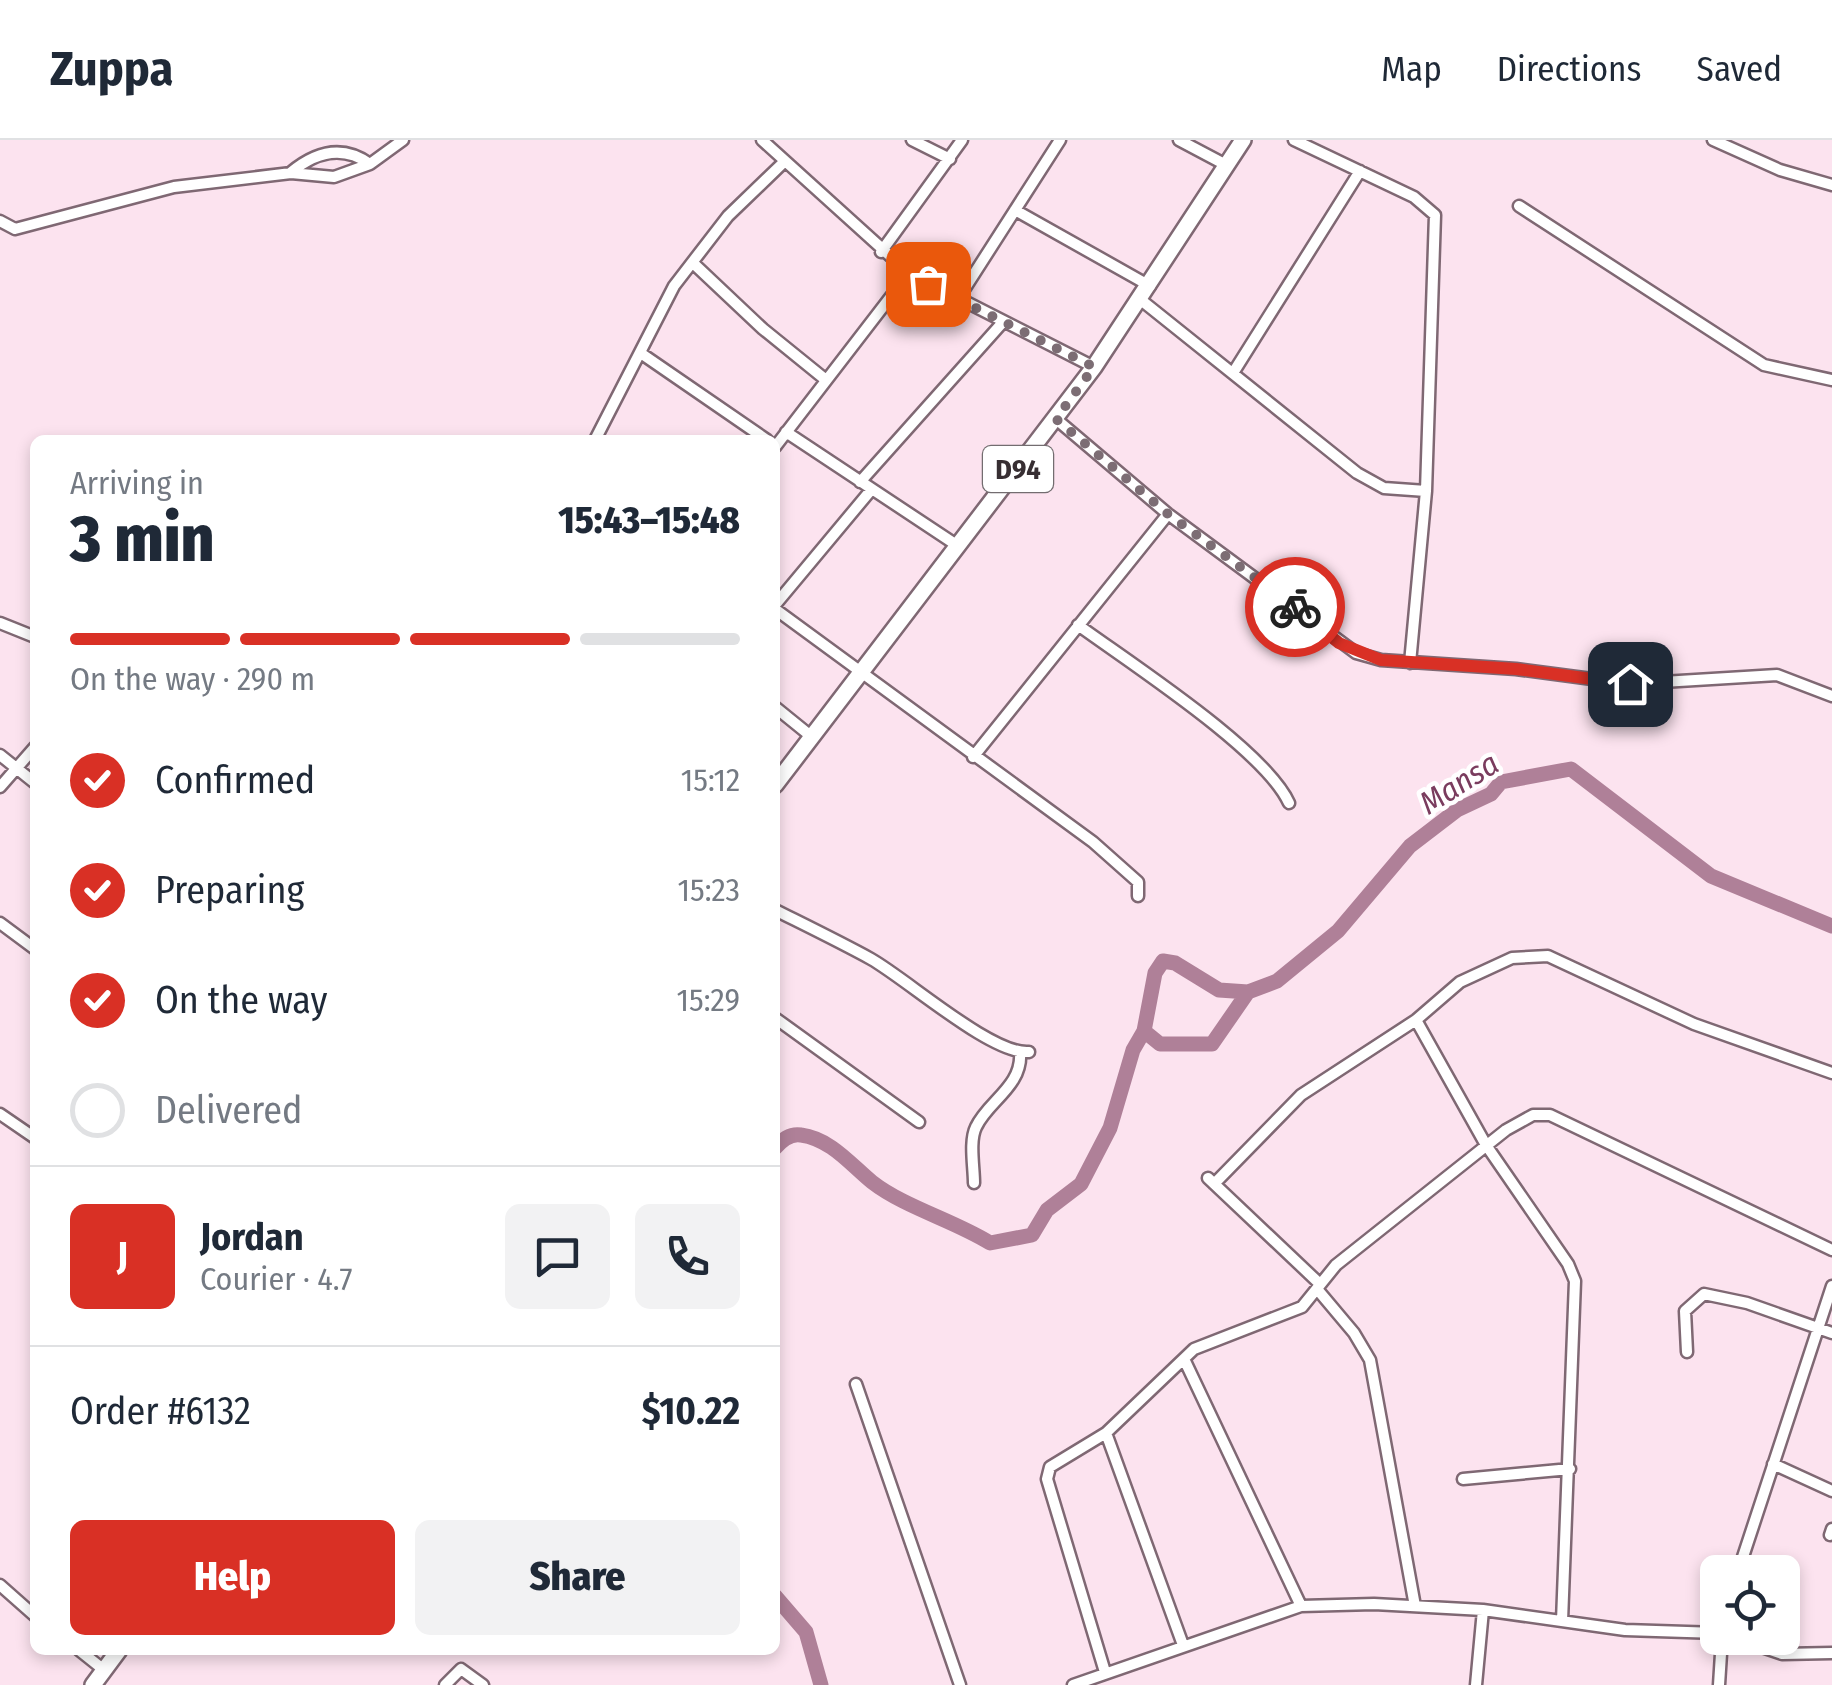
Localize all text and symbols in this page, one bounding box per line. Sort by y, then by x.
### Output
text: Zuppa [50,40,173,98]
text: Map [1381,48,1442,90]
text: Directions [1497,48,1642,90]
text: Saved [1697,48,1782,90]
pin [886,242,971,327]
icon: bag [901,257,956,312]
road number: D94 [983,446,1053,492]
text: Arriving in [70,464,204,502]
text: 15:43–15:48 [558,497,740,543]
text: 3 min [70,500,215,578]
courier [1245,557,1345,657]
icon: bike [1268,580,1323,635]
pin [1588,642,1673,727]
icon: home [1603,657,1658,712]
text: On the way · 290 m [70,660,315,698]
water label: Mansa [1412,744,1506,822]
icon: check [70,753,125,808]
text: Confirmed [155,757,315,803]
text: 15:12 [681,761,740,799]
icon: check [70,863,125,918]
text: Preparing [155,867,304,913]
text: 15:23 [678,871,740,909]
icon: check [70,973,125,1028]
text: On the way [155,977,327,1023]
text: 15:29 [677,981,740,1019]
text: Delivered [155,1087,302,1133]
button: chat [505,1204,610,1309]
button: phone [635,1204,740,1309]
text: Jordan [200,1214,304,1260]
text: J [117,1233,128,1279]
text: Courier · 4.7 [200,1260,352,1298]
text: Order #6132 [70,1388,251,1434]
text: $10.22 [642,1388,740,1434]
button: Help [70,1520,395,1635]
button: Share [415,1520,740,1635]
map controls [1700,1555,1800,1655]
button: locate [1700,1555,1800,1655]

